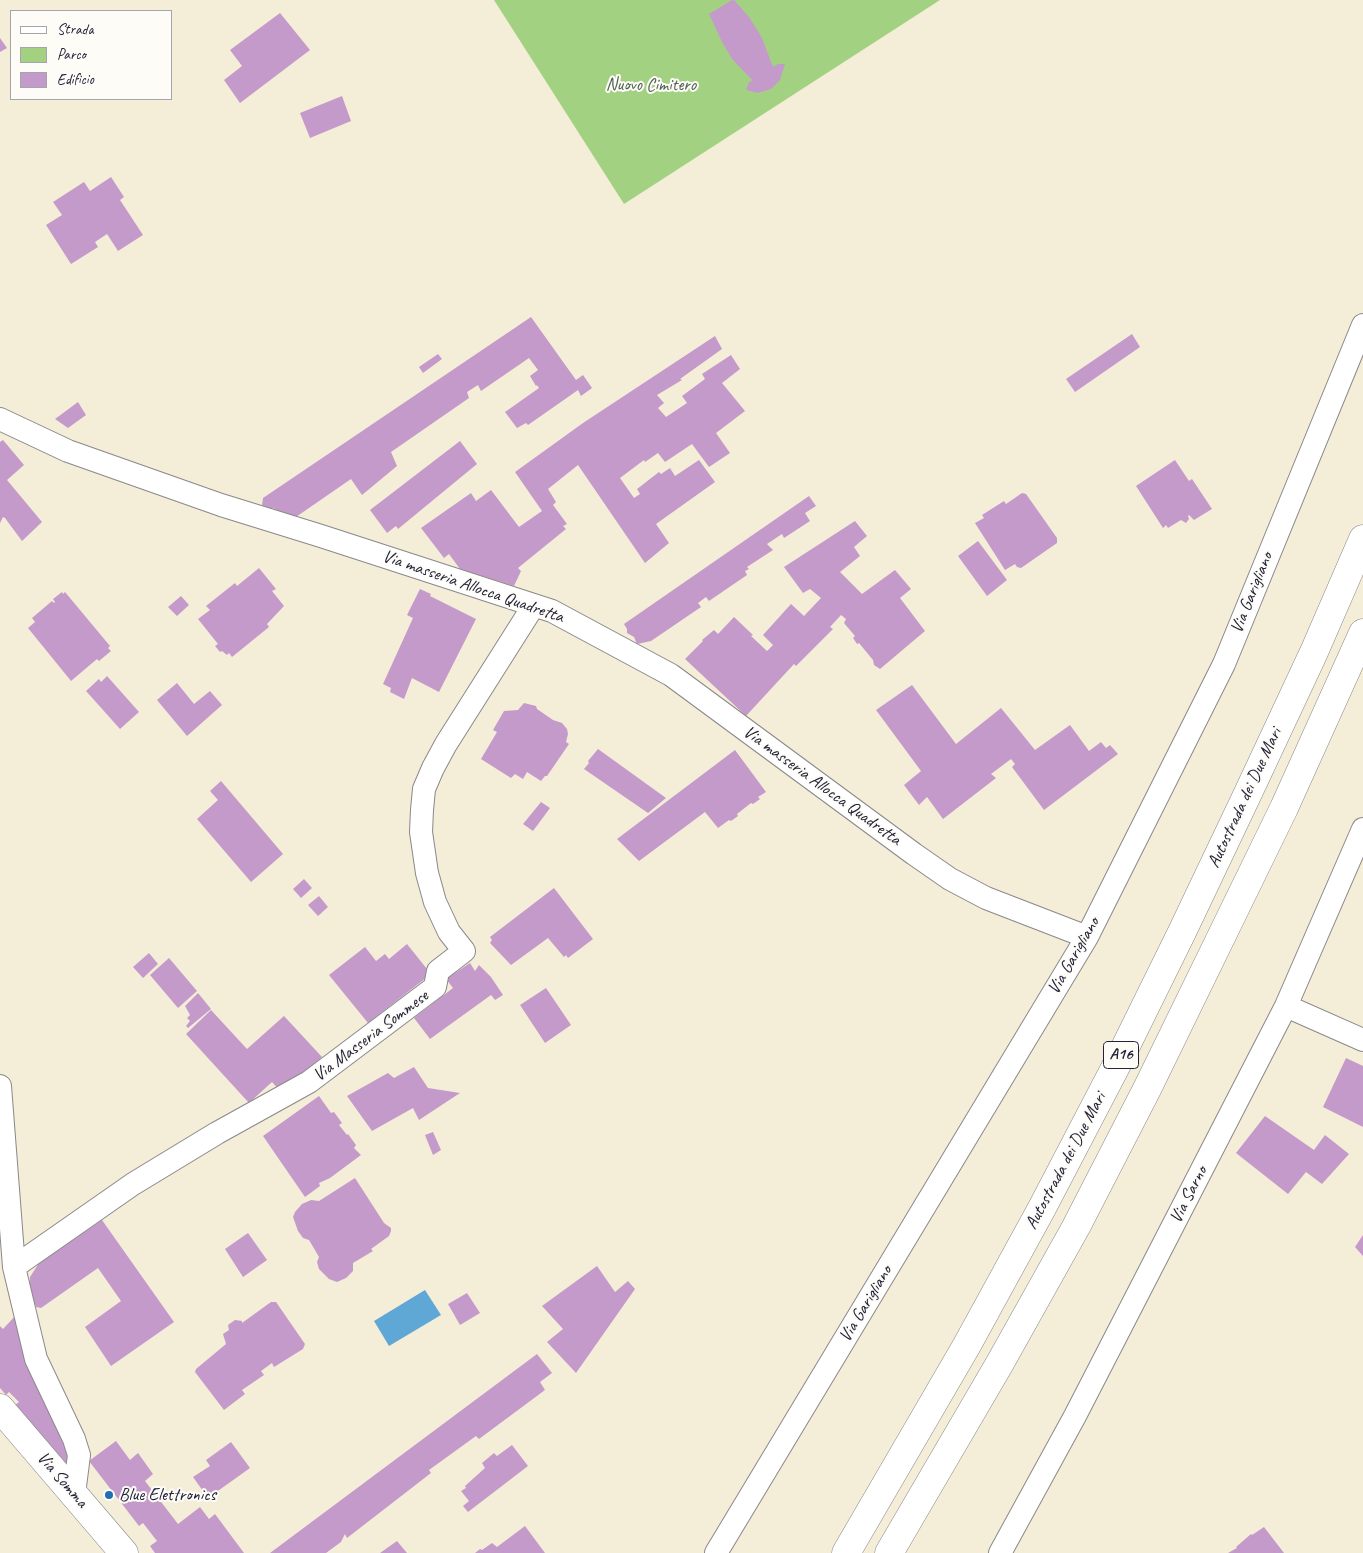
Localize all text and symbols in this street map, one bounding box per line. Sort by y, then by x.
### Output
legend [10,10,172,100]
text: Strada [57,20,93,39]
text: Parco [57,45,86,64]
text: Edificio [57,70,94,89]
park label: Nuovo Cimitero [606,74,696,96]
street label: Via masseria Allocca Quadretta [380,546,566,628]
street label: Via Garigliano [1226,549,1278,637]
street label: Via masseria Allocca Quadretta [739,721,905,851]
street label: Autostrada dei Due Mari [1203,725,1287,871]
street label: Via Garigliano [1043,914,1105,998]
street label: Via Masseria Sommese [309,986,433,1086]
road number: A16 [1104,1042,1138,1068]
street label: Autostrada dei Due Mari [1021,1089,1111,1233]
street label: Via Sarno [1166,1163,1212,1227]
street label: Via Garigliano [835,1262,897,1346]
street label: Via Somma [32,1448,92,1512]
place label: Blue Elettronics [119,1484,216,1506]
marker: Blue Elettronics [103,1489,115,1501]

